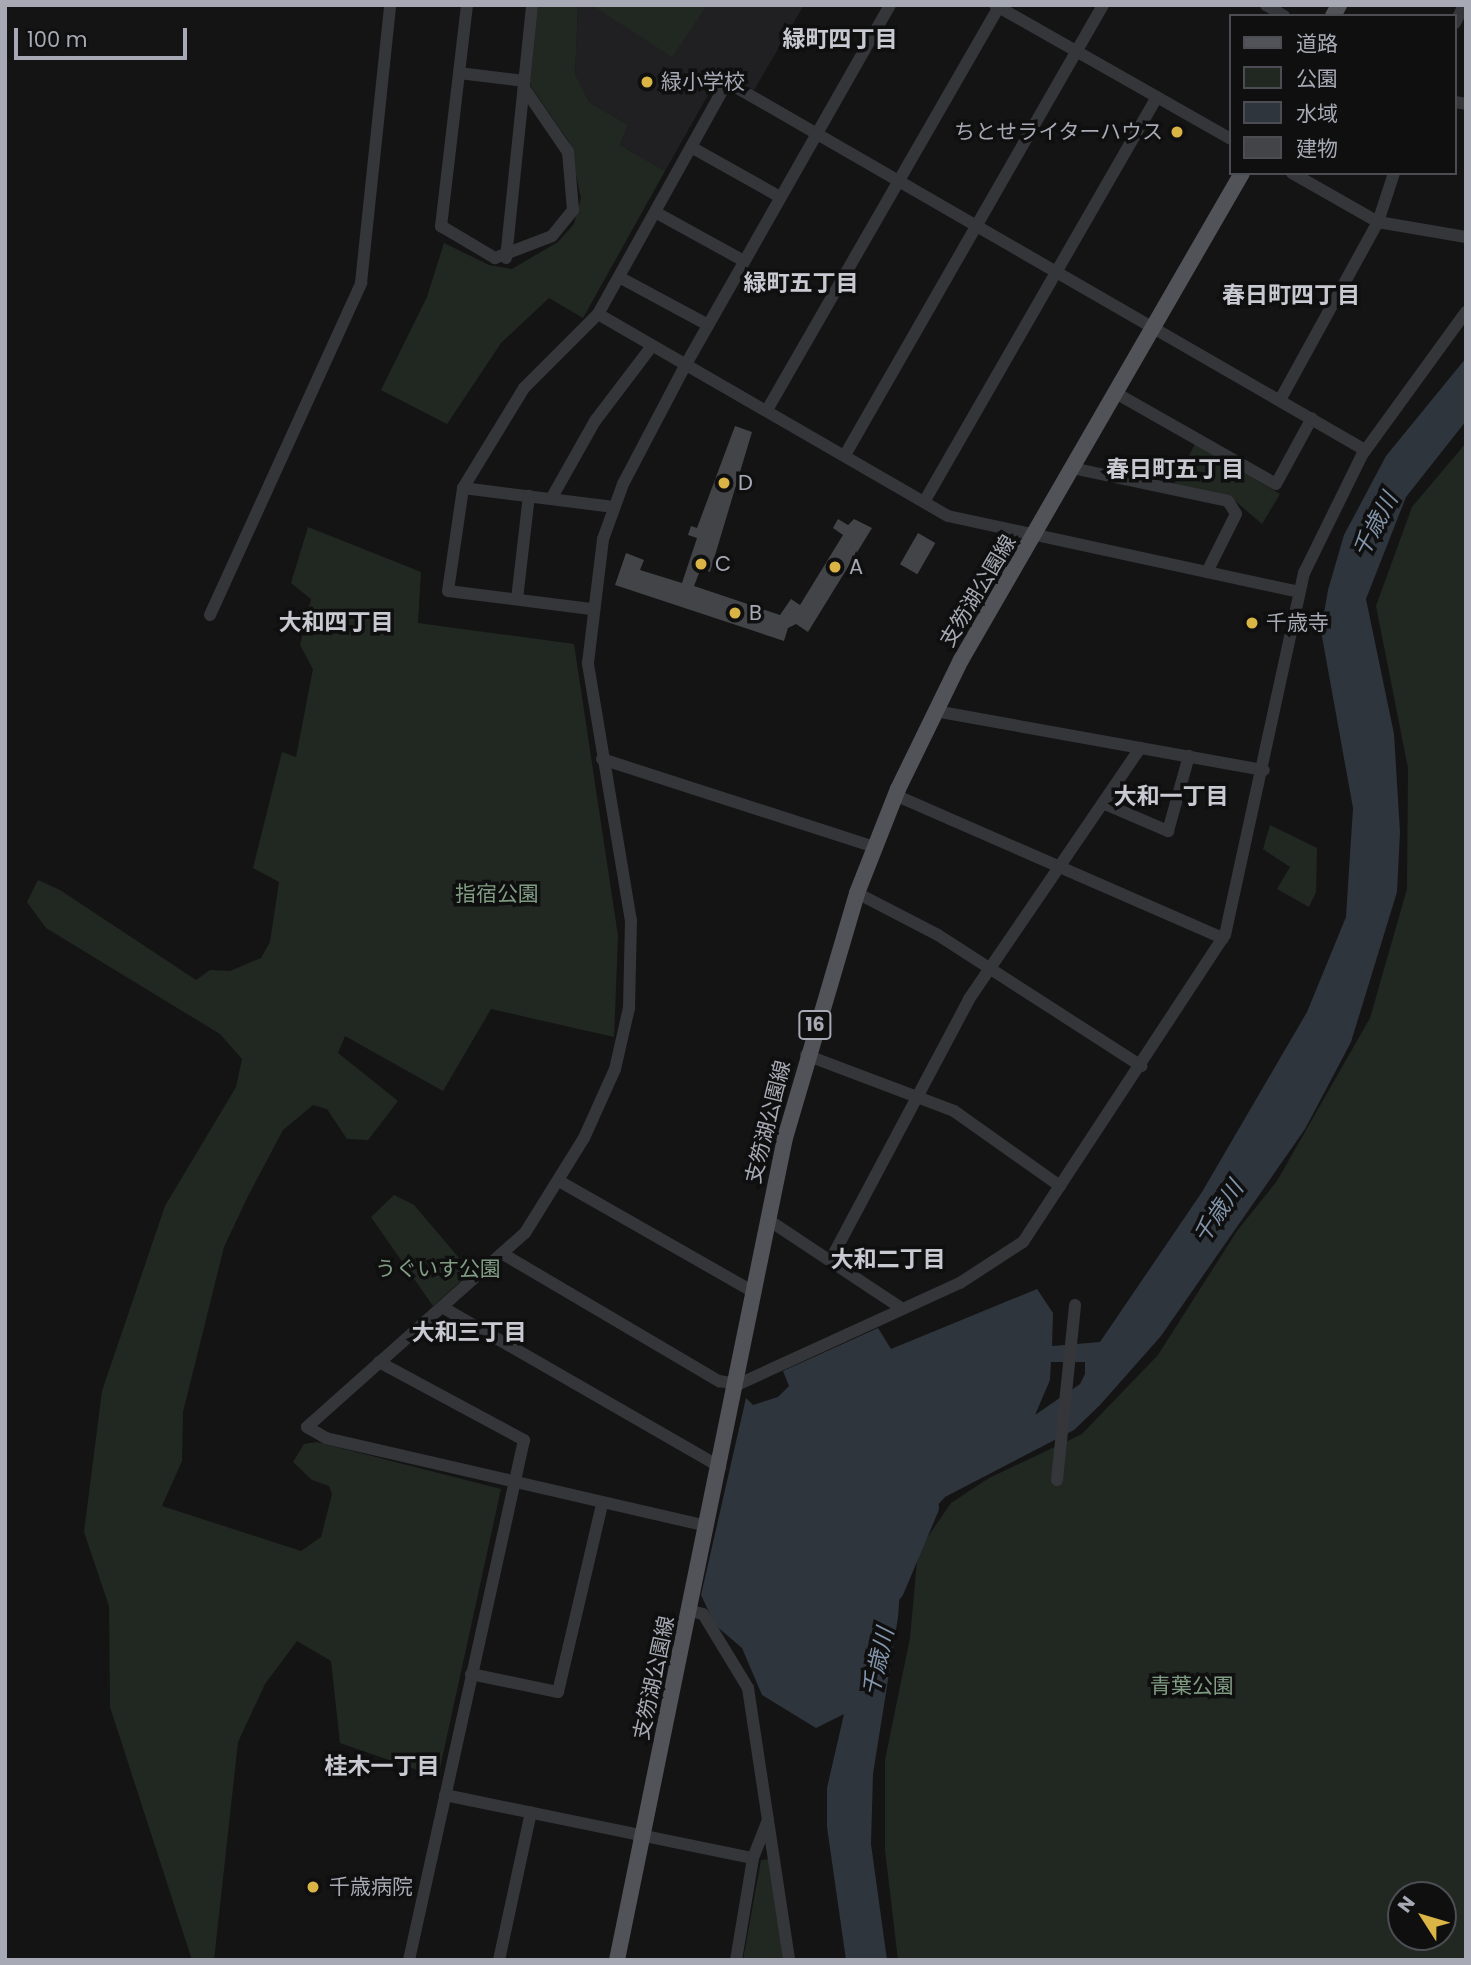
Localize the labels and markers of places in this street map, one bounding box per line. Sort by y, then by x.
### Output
place label: 緑小学校 [661,69,745,95]
marker: 緑小学校 [639,74,655,90]
place label: ちとせライターハウス [953,119,1163,145]
marker: ちとせライターハウス [1169,124,1185,140]
place label: D [738,470,753,496]
marker: D [716,475,732,491]
place label: C [715,551,731,577]
place label: A [849,554,863,580]
marker: C [693,556,709,572]
marker: A [827,559,843,575]
place label: B [749,600,762,626]
marker: B [727,605,743,621]
place label: 千歳寺 [1266,610,1329,636]
marker: 千歳寺 [1244,615,1260,631]
place label: 千歳病院 [329,1874,413,1900]
marker: 千歳病院 [303,1877,323,1897]

